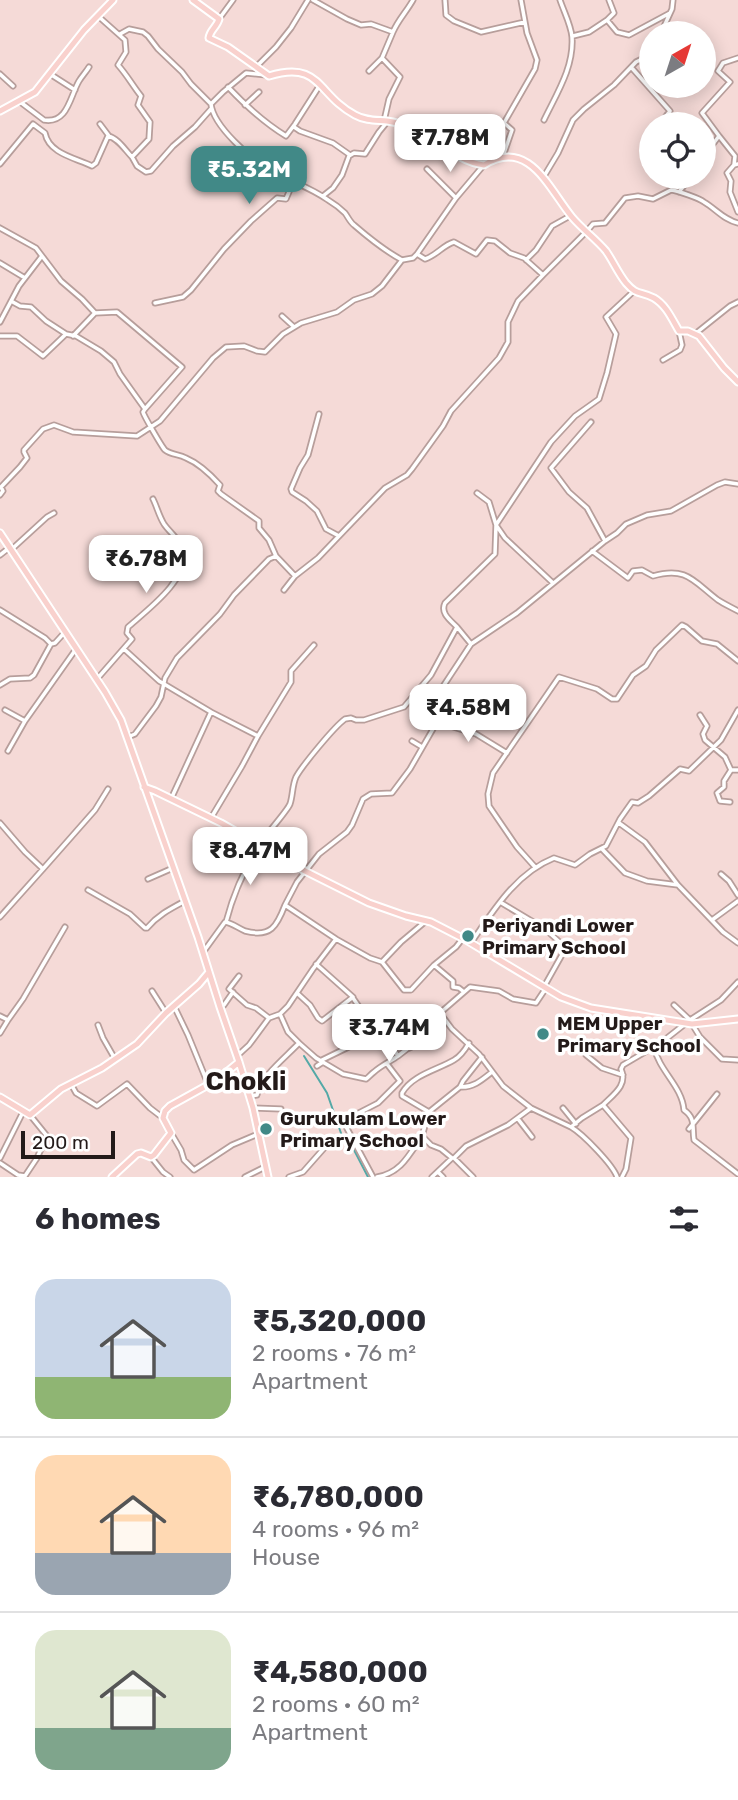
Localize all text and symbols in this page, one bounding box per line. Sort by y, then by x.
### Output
north arrow [639,21,716,98]
map controls [639,21,716,189]
button: locate [639,112,716,189]
pin: ₹7.78M [393,114,507,174]
text: ₹7.78M [410,123,490,151]
pin: ₹5.32M [192,146,306,206]
text: ₹5.32M [207,155,291,183]
pin: ₹6.78M [89,536,203,595]
text: ₹6.78M [105,544,187,572]
pin: ₹4.58M [411,684,525,744]
text: ₹4.58M [425,693,511,721]
pin: ₹8.47M [193,828,307,887]
text: ₹8.47M [208,836,292,864]
place label: Periyandi Lower Primary School [482,914,634,959]
marker: Periyandi Lower Primary School [460,928,476,944]
pin: ₹3.74M [332,1004,446,1064]
place label: MEM Upper Primary School [557,1012,701,1057]
text: ₹3.74M [348,1013,430,1041]
marker: MEM Upper Primary School [535,1026,551,1042]
district label: Chokli [205,1066,287,1097]
place label: Gurukulam Lower Primary School [280,1107,446,1152]
marker: Gurukulam Lower Primary School [258,1121,274,1137]
scale bar [21,1128,116,1160]
text: 200 m [32,1131,89,1154]
icon: filters [665,1200,703,1238]
text: 6 homes [35,1201,161,1237]
text: ₹5,320,000 [252,1303,426,1339]
icon: home [91,1307,175,1391]
text: 2 rooms · 76 m² [252,1339,416,1367]
text: Apartment [252,1367,368,1395]
text: ₹6,780,000 [252,1479,424,1515]
icon: home [91,1483,175,1567]
text: 4 rooms · 96 m² [252,1515,419,1543]
text: House [252,1543,320,1571]
text: ₹4,580,000 [252,1654,428,1690]
icon: home [91,1658,175,1742]
text: 2 rooms · 60 m² [252,1690,420,1718]
text: Apartment [252,1718,368,1746]

